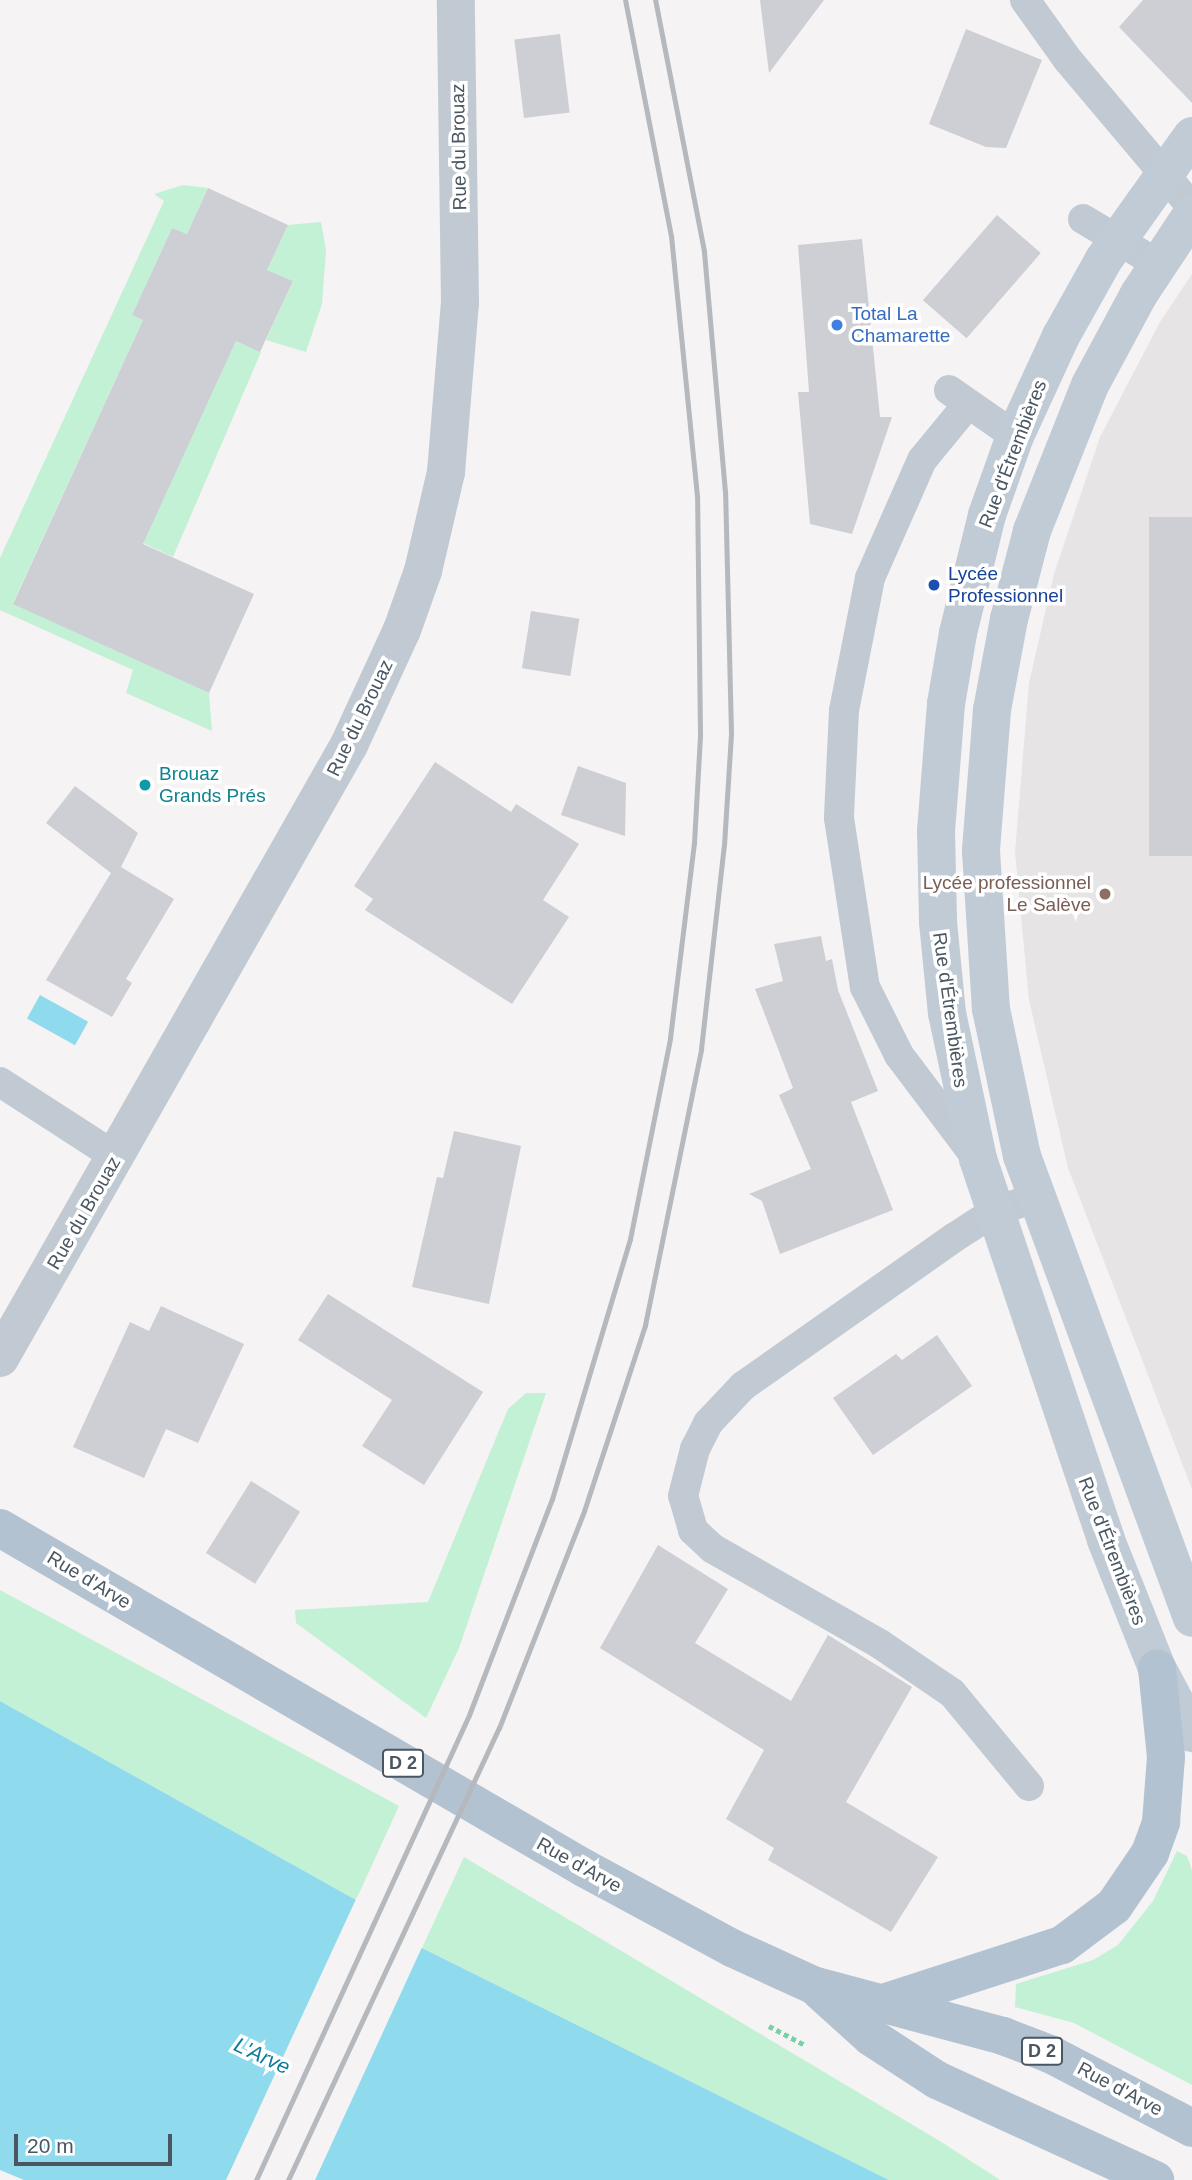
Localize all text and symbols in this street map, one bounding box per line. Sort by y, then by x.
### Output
street label: Rue du Brouaz [446,83,472,211]
place label: Total La Chamarette [851,303,950,347]
marker: Total La Chamarette [829,317,845,333]
street label: Rue d'Étrembières [974,377,1052,531]
place label: Lycée Professionnel [948,563,1063,607]
marker: Lycée Professionnel [926,577,942,593]
street label: Rue du Brouaz [322,656,398,780]
place label: Brouaz Grands Prés [159,763,266,807]
marker: Brouaz Grands Prés [137,777,153,793]
place label: Lycée professionnel Le Salève [923,872,1091,916]
marker: Lycée professionnel Le Salève [1097,886,1113,902]
street label: Rue d'Étrembières [928,931,972,1089]
street label: Rue du Brouaz [42,1152,126,1274]
street label: Rue d'Étrembières [1073,1474,1151,1628]
street label: Rue d'Arve [43,1546,135,1614]
road number: D 2 [380,1748,426,1778]
street label: Rue d'Arve [533,1832,625,1898]
water label: L'Arve [230,2032,294,2080]
road number: D 2 [1019,2036,1065,2066]
street label: Rue d'Arve [1073,2057,1167,2121]
scale bar [18,2120,175,2164]
text: 20 m [27,2134,74,2157]

